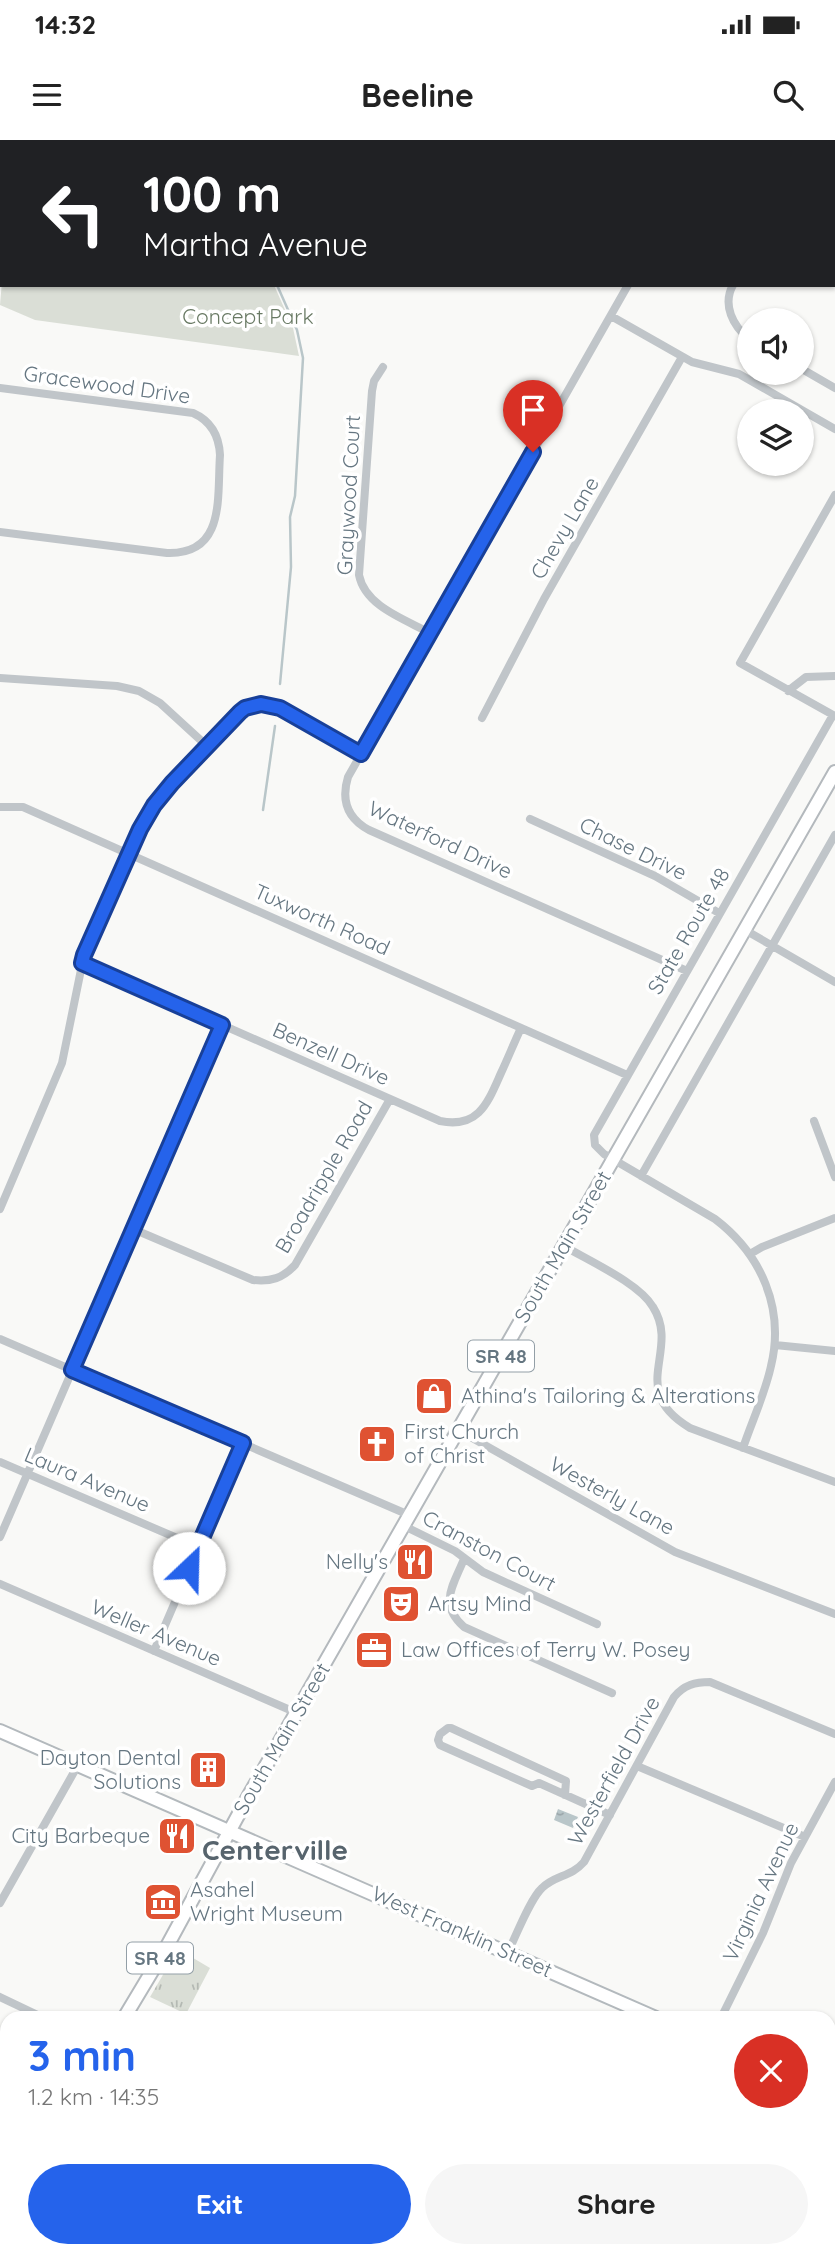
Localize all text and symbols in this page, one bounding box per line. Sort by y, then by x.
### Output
text: 14:32 [35,8,96,41]
text: Beeline [361,75,474,115]
icon: menu [28,76,66,114]
icon: search [769,76,807,114]
text: 100 m [143,163,281,224]
icon: left [28,168,119,259]
text: Martha Avenue [143,224,368,264]
park label: Concept Park [182,303,314,329]
map controls [737,308,814,476]
button: sound [737,308,814,385]
street label: Gracewood Drive [22,359,192,409]
pin [503,380,563,452]
icon: arrive [514,391,552,429]
button: layers [737,399,814,476]
street label: Graywood Court [331,414,365,576]
street label: Chevy Lane [524,472,604,583]
street label: Waterford Drive [364,794,517,884]
street label: Chase Drive [575,811,691,885]
street label: State Route 48 [641,863,735,998]
street label: Tuxworth Road [251,878,394,961]
street label: Benzell Drive [269,1016,394,1090]
street label: Broadripple Road [269,1096,377,1257]
street label: South Main Street [508,1166,616,1327]
road number: SR 48 [468,1340,534,1372]
shop icon: Athina's Tailoring & Alterations [413,1375,455,1417]
place label: Athina's Tailoring & Alterations [461,1382,755,1408]
place label: First Church of Christ [404,1418,519,1468]
church icon: First Church of Christ [356,1423,398,1465]
street label: Laura Avenue [21,1441,154,1517]
street label: Westerly Lane [546,1450,679,1540]
street label: Cranston Court [418,1504,561,1596]
position arrow [152,1531,226,1605]
restaurant icon: Nelly's [394,1541,436,1583]
place label: Nelly's [326,1548,388,1574]
theatre icon: Artsy Mind [380,1583,422,1625]
place label: Artsy Mind [428,1590,531,1616]
street label: Weller Avenue [87,1593,225,1671]
office icon: Law Offices of Terry W. Posey [353,1629,395,1671]
place label: Law Offices of Terry W. Posey [401,1636,690,1662]
street label: South Main Street [227,1658,335,1819]
street label: Westerfield Drive [561,1692,665,1849]
place label: Dayton Dental Solutions [40,1744,181,1794]
building icon: Dayton Dental Solutions [187,1749,229,1791]
restaurant icon: City Barbeque [156,1815,198,1857]
street label: Virginia Avenue [716,1818,804,1965]
place label: City Barbeque [11,1822,150,1848]
district label: Centerville [202,1832,348,1867]
place label: Asahel Wright Museum [190,1876,343,1926]
street label: West Franklin Street [368,1880,557,1983]
museum icon: Asahel Wright Museum [142,1881,184,1923]
road number: SR 48 [127,1942,193,1974]
text: 3 min [28,2029,136,2082]
button: close [734,2034,808,2108]
text: 1.2 km · 14:35 [28,2082,159,2111]
button: Exit [28,2164,411,2244]
button: Share [425,2164,808,2244]

